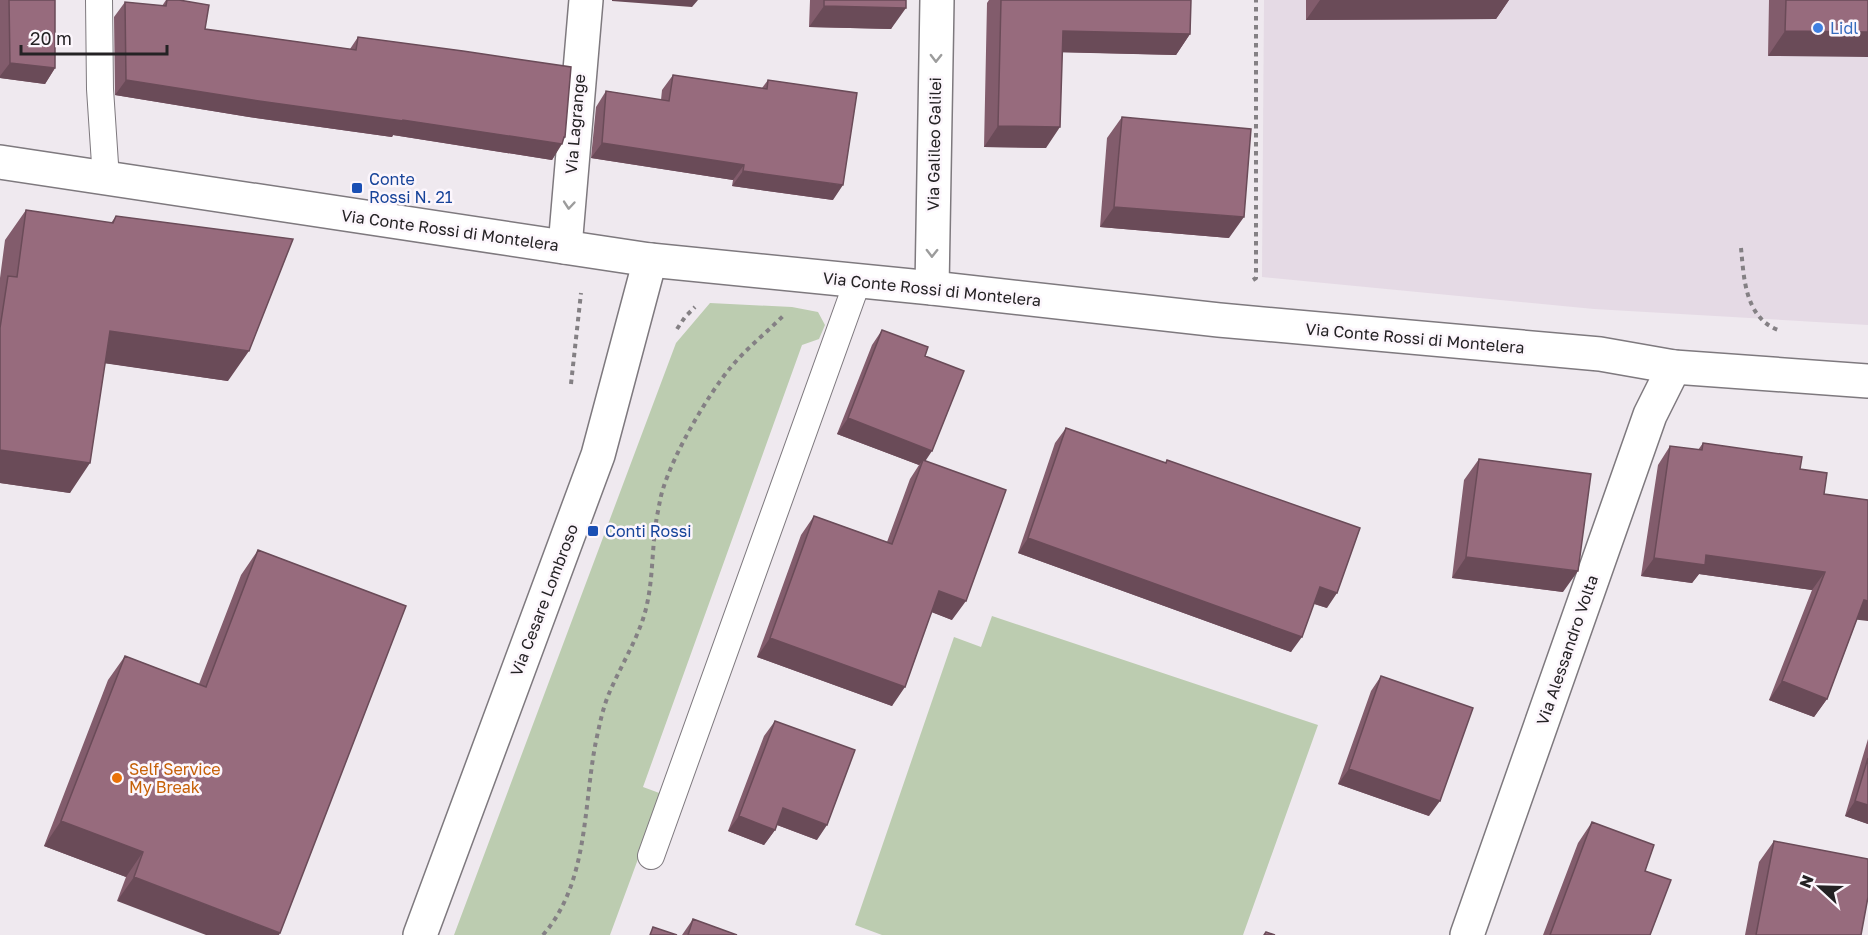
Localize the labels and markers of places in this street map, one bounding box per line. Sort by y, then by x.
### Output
place label: Lidl [1830,18,1858,38]
marker: Lidl [1811,21,1825,35]
place label: Conte Rossi N. 21 [369,169,453,207]
marker: Conte Rossi N. 21 [350,181,364,195]
place label: Conti Rossi [605,521,691,541]
marker: Conti Rossi [586,524,600,538]
place label: Self Service My Break [129,759,221,797]
marker: Self Service My Break [110,771,124,785]

